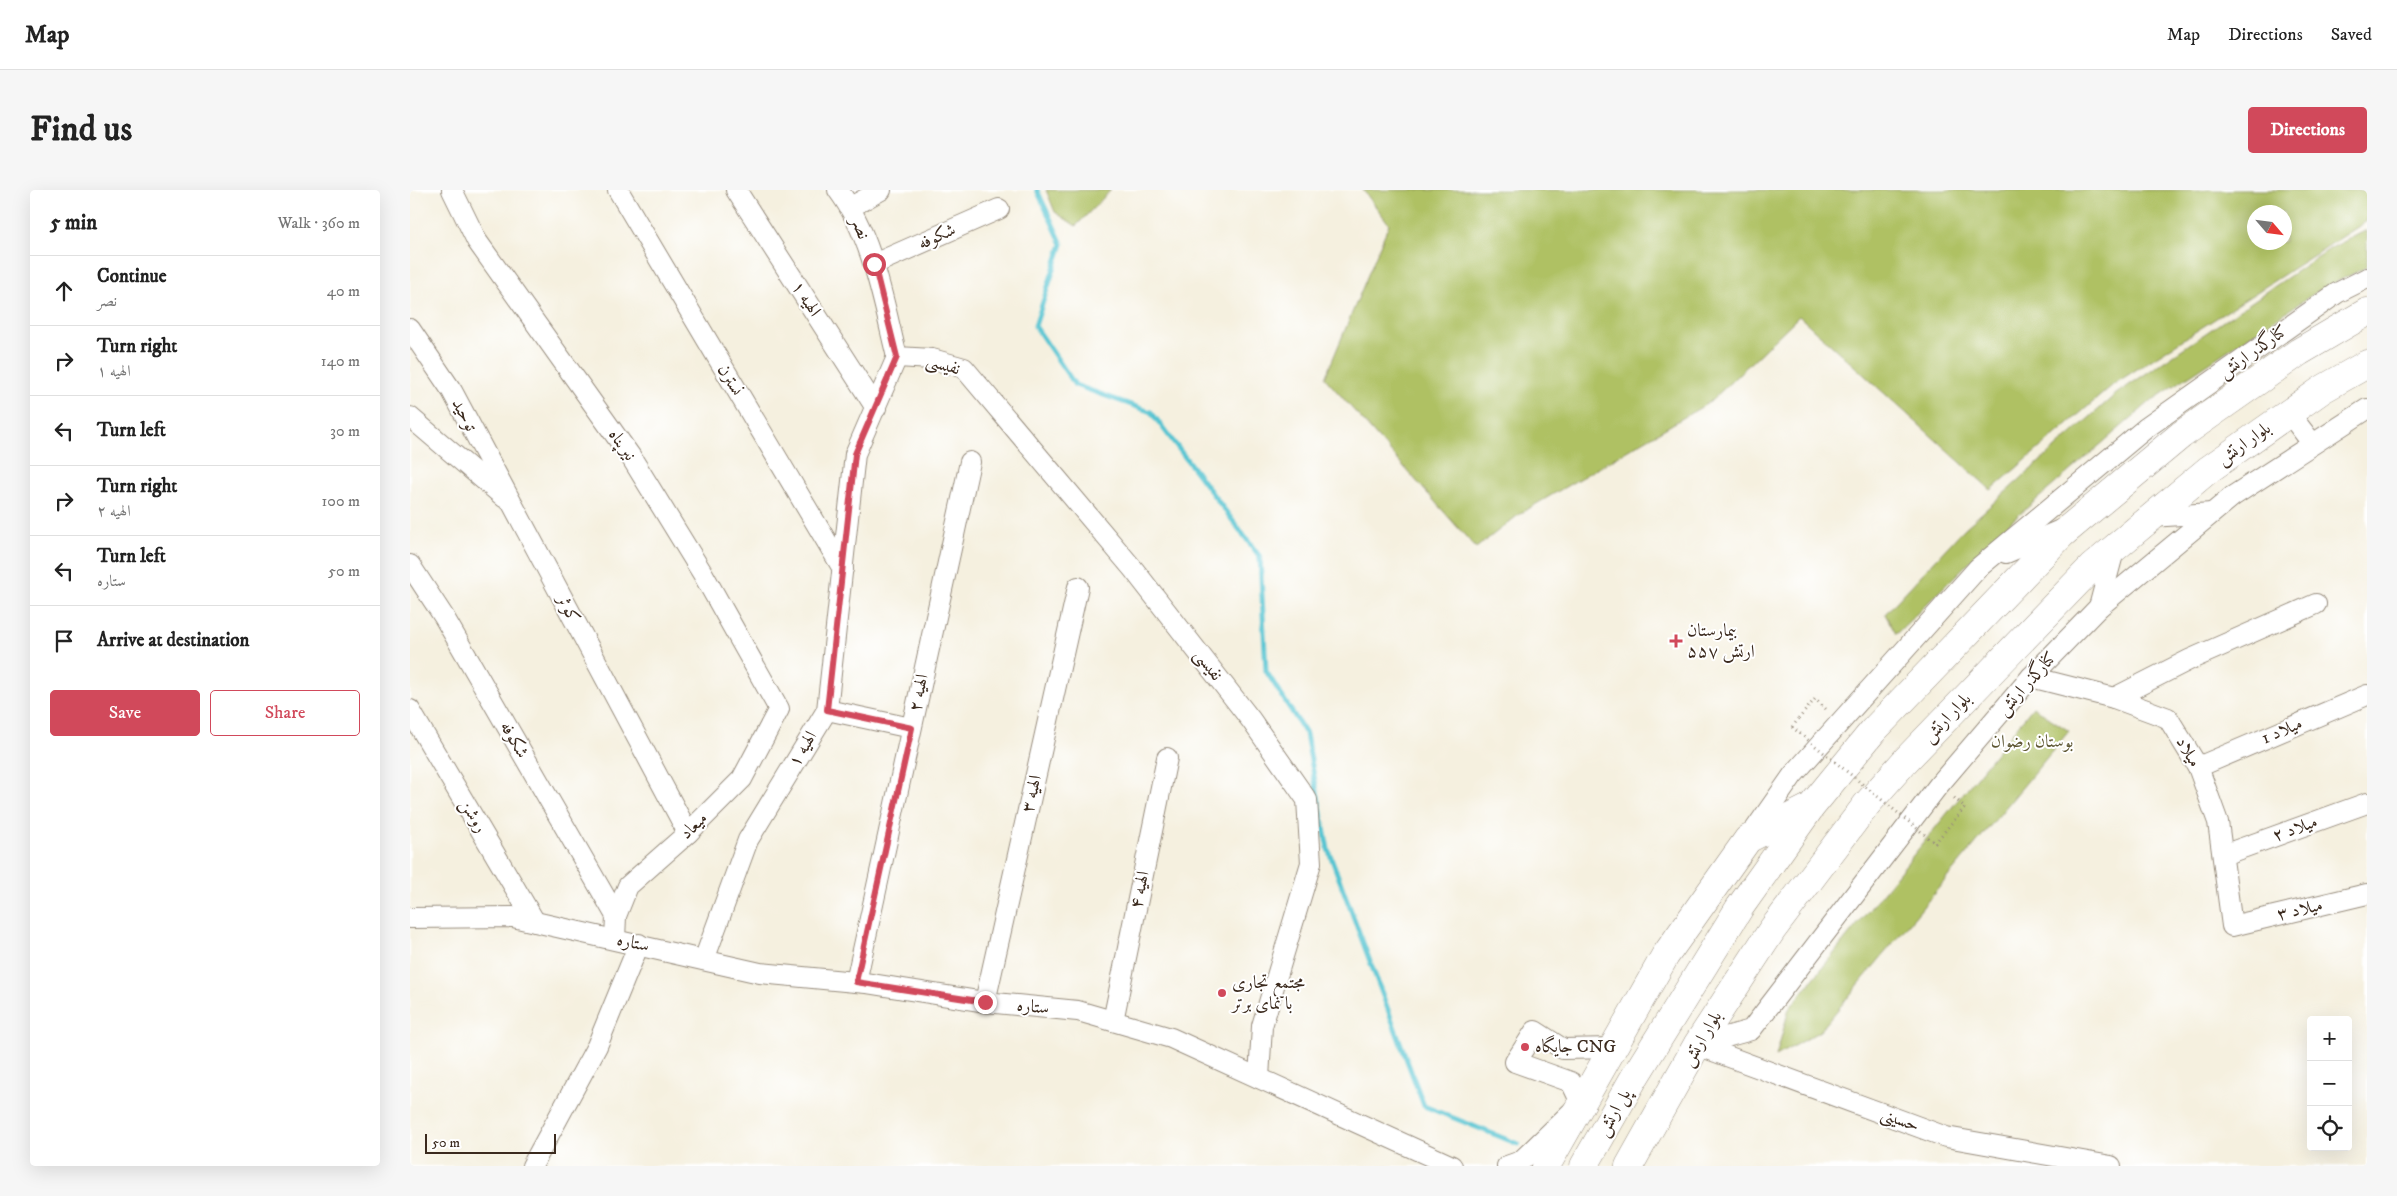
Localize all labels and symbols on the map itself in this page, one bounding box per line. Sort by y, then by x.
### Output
north arrow [2247,205,2292,250]
street label: نصر [845,212,874,243]
street label: شکوفه [915,219,959,255]
route start [863,253,886,276]
street label: الهیه ۱ [786,277,826,321]
street label: کنارگذر ارتش [2213,318,2292,384]
street label: نفیسی [923,350,963,381]
street label: نسترن [712,360,748,400]
street label: توحید [446,395,482,436]
street label: بلوار ارتش [2213,417,2275,471]
street label: نیرپناه [602,425,641,466]
street label: کوثر [551,589,585,627]
place label: بیمارستان ۵۵۷ ارتش [1687,620,1755,663]
marker: بیمارستان ۵۵۷ ارتش [1669,634,1683,648]
street label: نفیسی [1188,645,1227,686]
street label: کنارگذر ارتش [1990,645,2062,721]
street label: الهیه ۲ [904,672,934,714]
street label: بلوار ارتش [1918,688,1976,748]
street label: میلاد 1 [2258,713,2306,749]
street label: شکوفه [495,718,533,762]
street label: الهیه ۱ [784,727,822,771]
park label: بوستان رضوان [1991,731,2073,753]
street label: میلاد [2170,733,2206,771]
street label: الهیه ۳ [1017,773,1047,815]
street label: روشن [454,795,492,837]
street label: میعاد [675,808,713,844]
street label: میلاد ۲ [2269,811,2321,847]
street label: الهیه ۴ [1125,869,1155,911]
street label: میلاد ۳ [2275,894,2325,926]
street label: ستاره [615,929,651,957]
place label: مجتمع تجاری با نمای برتر [1230,972,1305,1015]
marker: مجتمع تجاری با نمای برتر [1216,987,1228,999]
route end [974,991,997,1014]
street label: ستاره [1016,994,1050,1020]
street label: بلوار ارتش [1677,1007,1727,1071]
place label: جایگاه CNG [1535,1034,1616,1058]
marker: جایگاه CNG [1519,1041,1531,1053]
street label: پل ارتش [1592,1084,1638,1141]
street label: حسینی [1877,1103,1922,1138]
scale bar [425,1131,556,1154]

